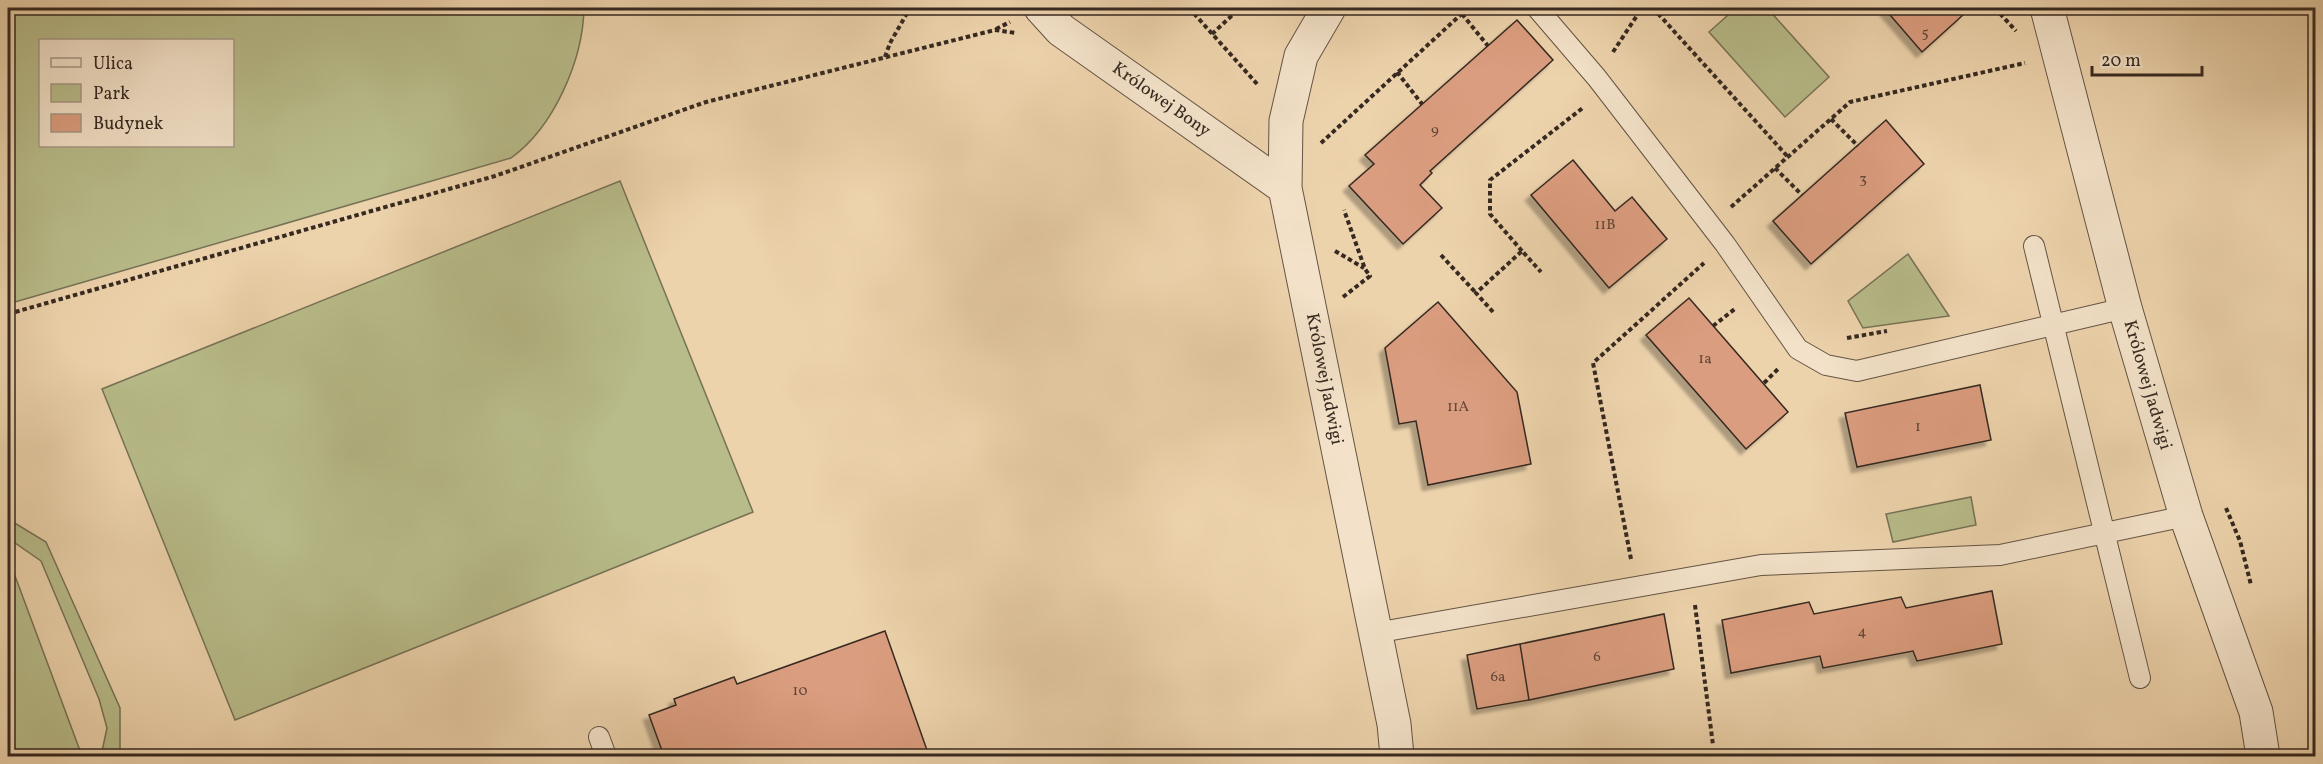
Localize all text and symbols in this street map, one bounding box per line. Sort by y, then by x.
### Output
house number: 5 [1921,23,1929,44]
legend [39,39,234,147]
scale bar [2092,39,2202,77]
text: 20 m [2101,49,2141,74]
text: Ulica [93,52,133,77]
street label: Królowej Bony [1107,57,1216,143]
text: Park [93,82,130,107]
text: Budynek [93,112,164,137]
house number: 9 [1431,120,1439,141]
house number: 3 [1859,169,1867,190]
house number: 11B [1595,215,1616,236]
street label: Królowej Jadwigi [1299,311,1349,447]
street label: Królowej Jadwigi [2117,317,2177,453]
house number: 1a [1698,349,1712,370]
house number: 11A [1447,397,1470,418]
house number: 1 [1915,417,1921,438]
house number: 4 [1858,622,1867,643]
house number: 6 [1593,647,1601,668]
house number: 6a [1490,667,1506,688]
house number: 10 [793,681,807,702]

